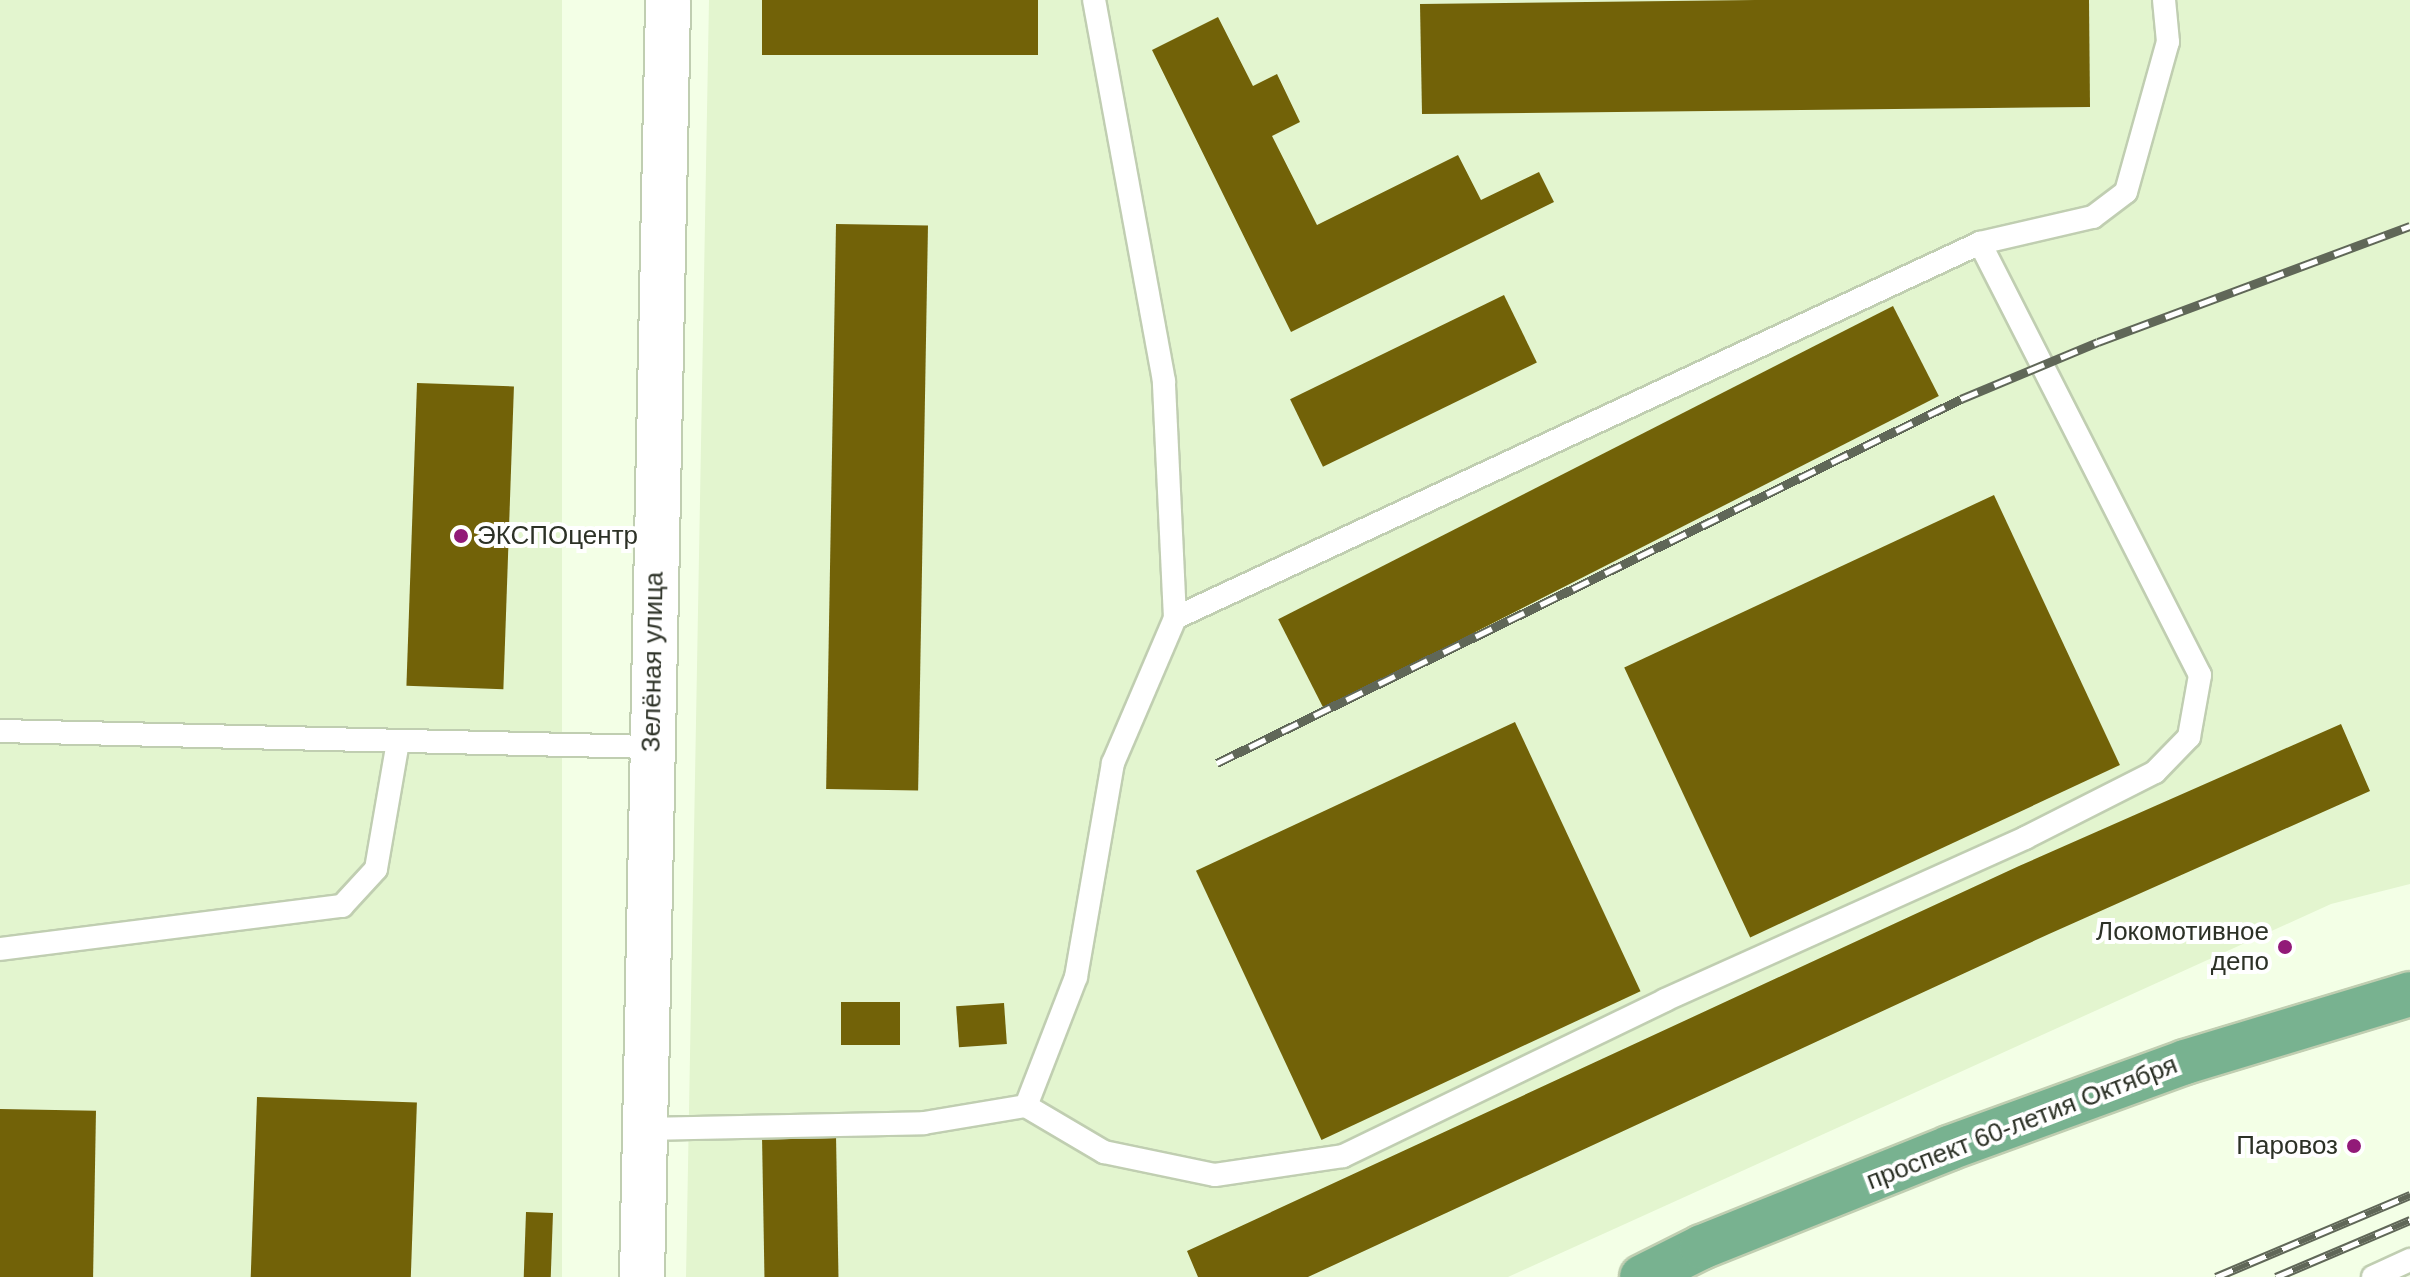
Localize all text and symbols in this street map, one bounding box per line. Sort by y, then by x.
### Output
place label: ЭКСПОцентр [477,520,638,552]
marker: ЭКСПОцентр [452,527,470,545]
street label: Зелёная улица [636,571,670,753]
place label: Локомотивное депо [2096,916,2269,978]
marker: Локомотивное депо [2276,938,2294,956]
street label: проспект 60-летия Октября [1862,1049,2182,1197]
place label: Паровоз [2236,1130,2338,1162]
marker: Паровоз [2345,1137,2363,1155]

